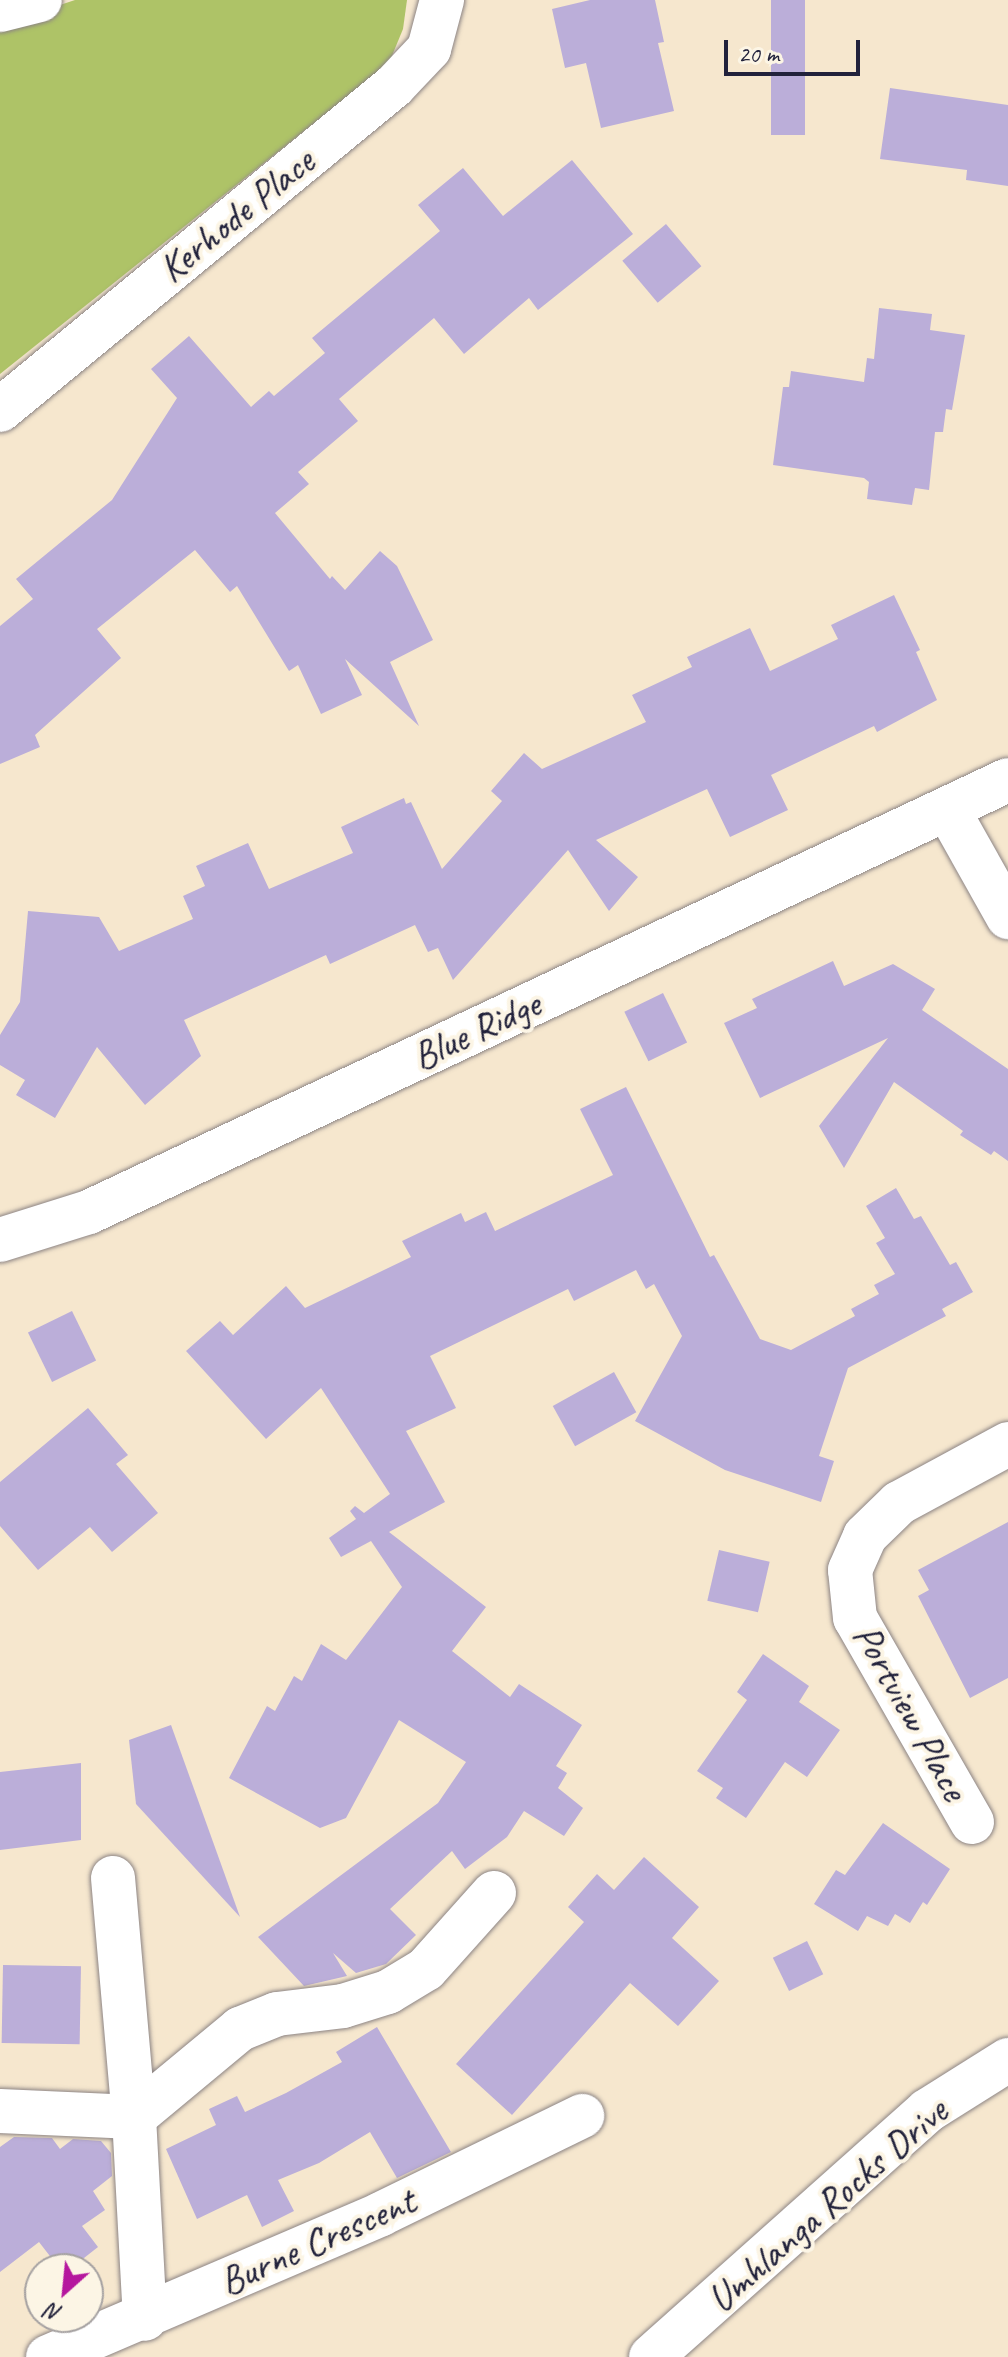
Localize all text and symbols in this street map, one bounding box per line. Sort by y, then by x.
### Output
scale bar [728,24,864,74]
text: 20 m [738,39,779,69]
street label: Kerhode Place [148,138,324,292]
street label: Blue Ridge [404,979,548,1081]
street label: Portview Place [843,1616,979,1808]
street label: Umhlanga Rocks Drive [697,2088,957,2322]
street label: Burne Crescent [211,2176,423,2306]
north arrow [24,2253,104,2333]
text: N [42,2297,66,2328]

